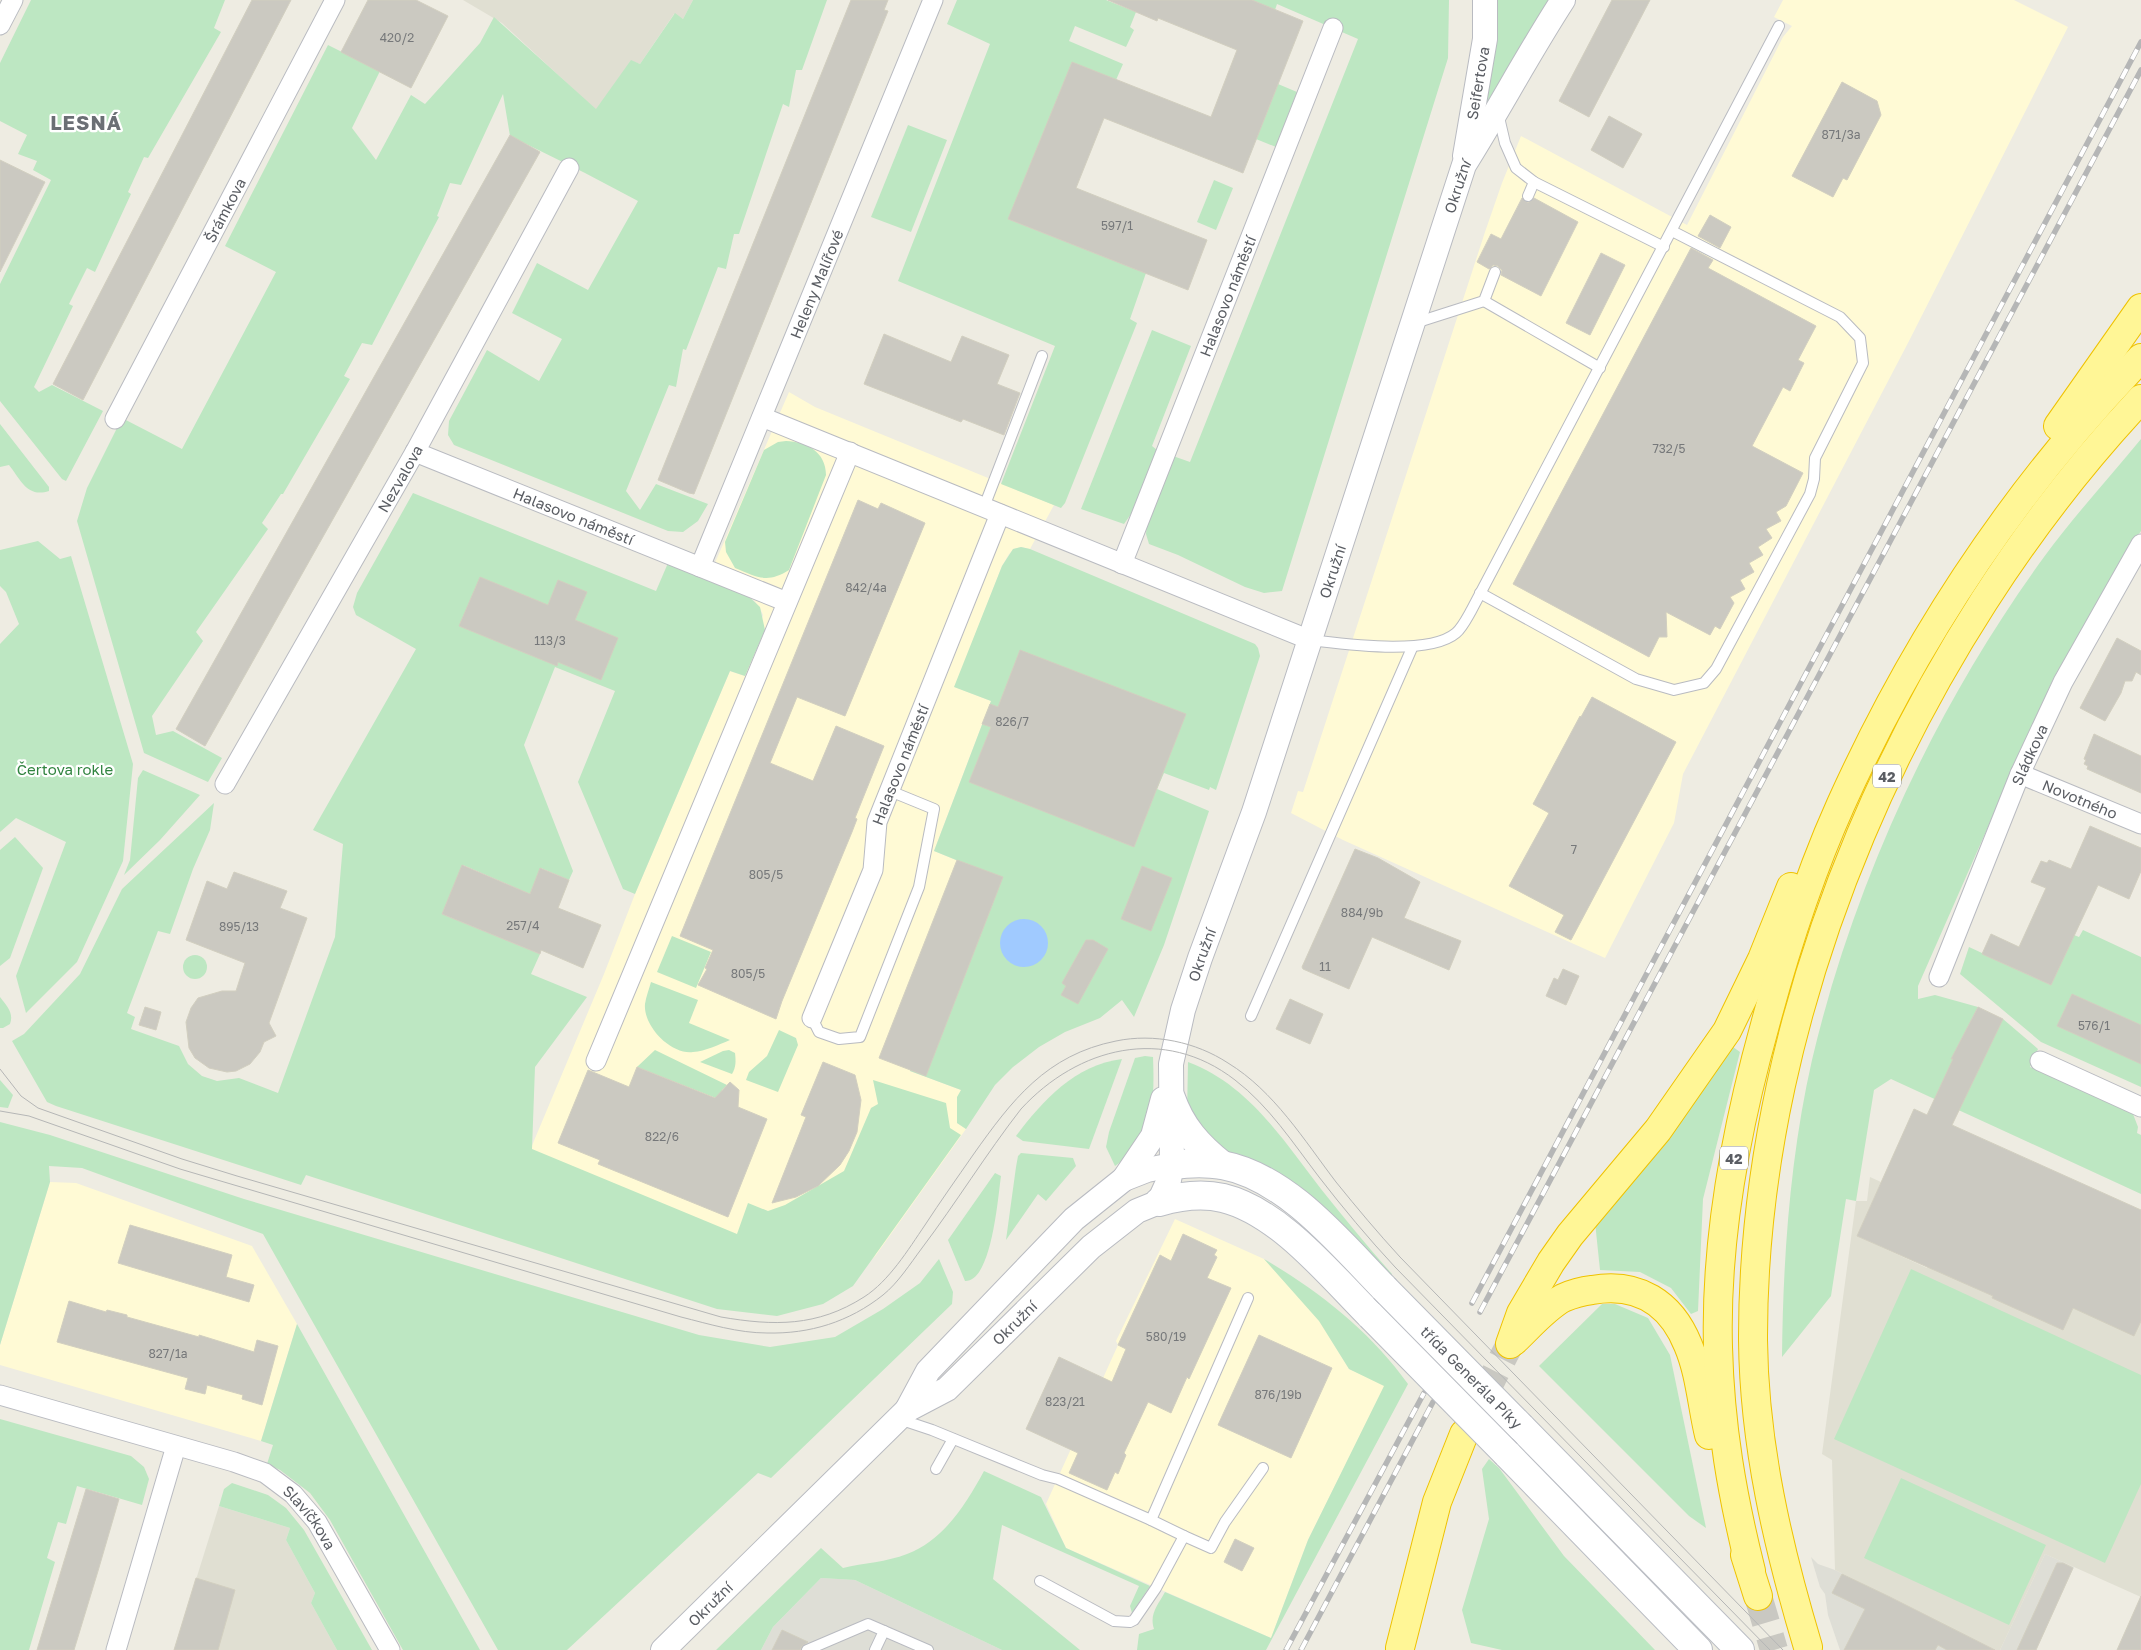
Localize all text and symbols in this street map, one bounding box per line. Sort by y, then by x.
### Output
house number: 420/2 [380,30,414,45]
street label: Seifertova [1462,45,1493,121]
district label: LESNÁ [50,110,122,134]
house number: 871/3a [1821,127,1861,142]
street label: Okružní [1440,155,1475,215]
street label: Šrámkova [200,175,249,245]
house number: 597/1 [1101,218,1133,233]
street label: Heleny Malířové [786,227,847,341]
street label: Halasovo náměstí [1196,232,1260,359]
house number: 732/5 [1652,441,1686,456]
street label: Nezvalova [374,442,426,515]
street label: Halasovo náměstí [511,484,637,549]
street label: Okružní [1315,541,1350,601]
house number: 842/4a [845,580,887,595]
house number: 113/3 [534,633,566,648]
street label: Halasovo náměstí [868,701,932,828]
house number: 826/7 [995,714,1029,729]
street label: Sládkova [2007,721,2051,788]
park label: Čertova rokle [17,760,114,778]
road number: 42 [1873,764,1901,788]
street label: Novotného [2040,775,2120,822]
house number: 7 [1571,842,1577,857]
house number: 805/5 [749,867,783,882]
house number: 884/9b [1341,905,1383,920]
house number: 257/4 [506,918,540,933]
house number: 895/13 [219,919,259,934]
street label: Okružní [1184,925,1220,984]
house number: 11 [1319,959,1331,974]
house number: 805/5 [731,966,765,981]
house number: 576/1 [2078,1018,2110,1033]
house number: 822/6 [645,1129,679,1144]
road number: 42 [1720,1146,1748,1170]
street label: Okružní [988,1296,1041,1348]
street label: třída Generála Píky [1417,1322,1527,1433]
house number: 580/19 [1146,1329,1186,1344]
house number: 827/1a [148,1346,188,1361]
house number: 876/19b [1254,1387,1302,1402]
house number: 823/21 [1045,1394,1085,1409]
street label: Slavíčkova [280,1481,340,1553]
street label: Okružní [684,1577,737,1630]

